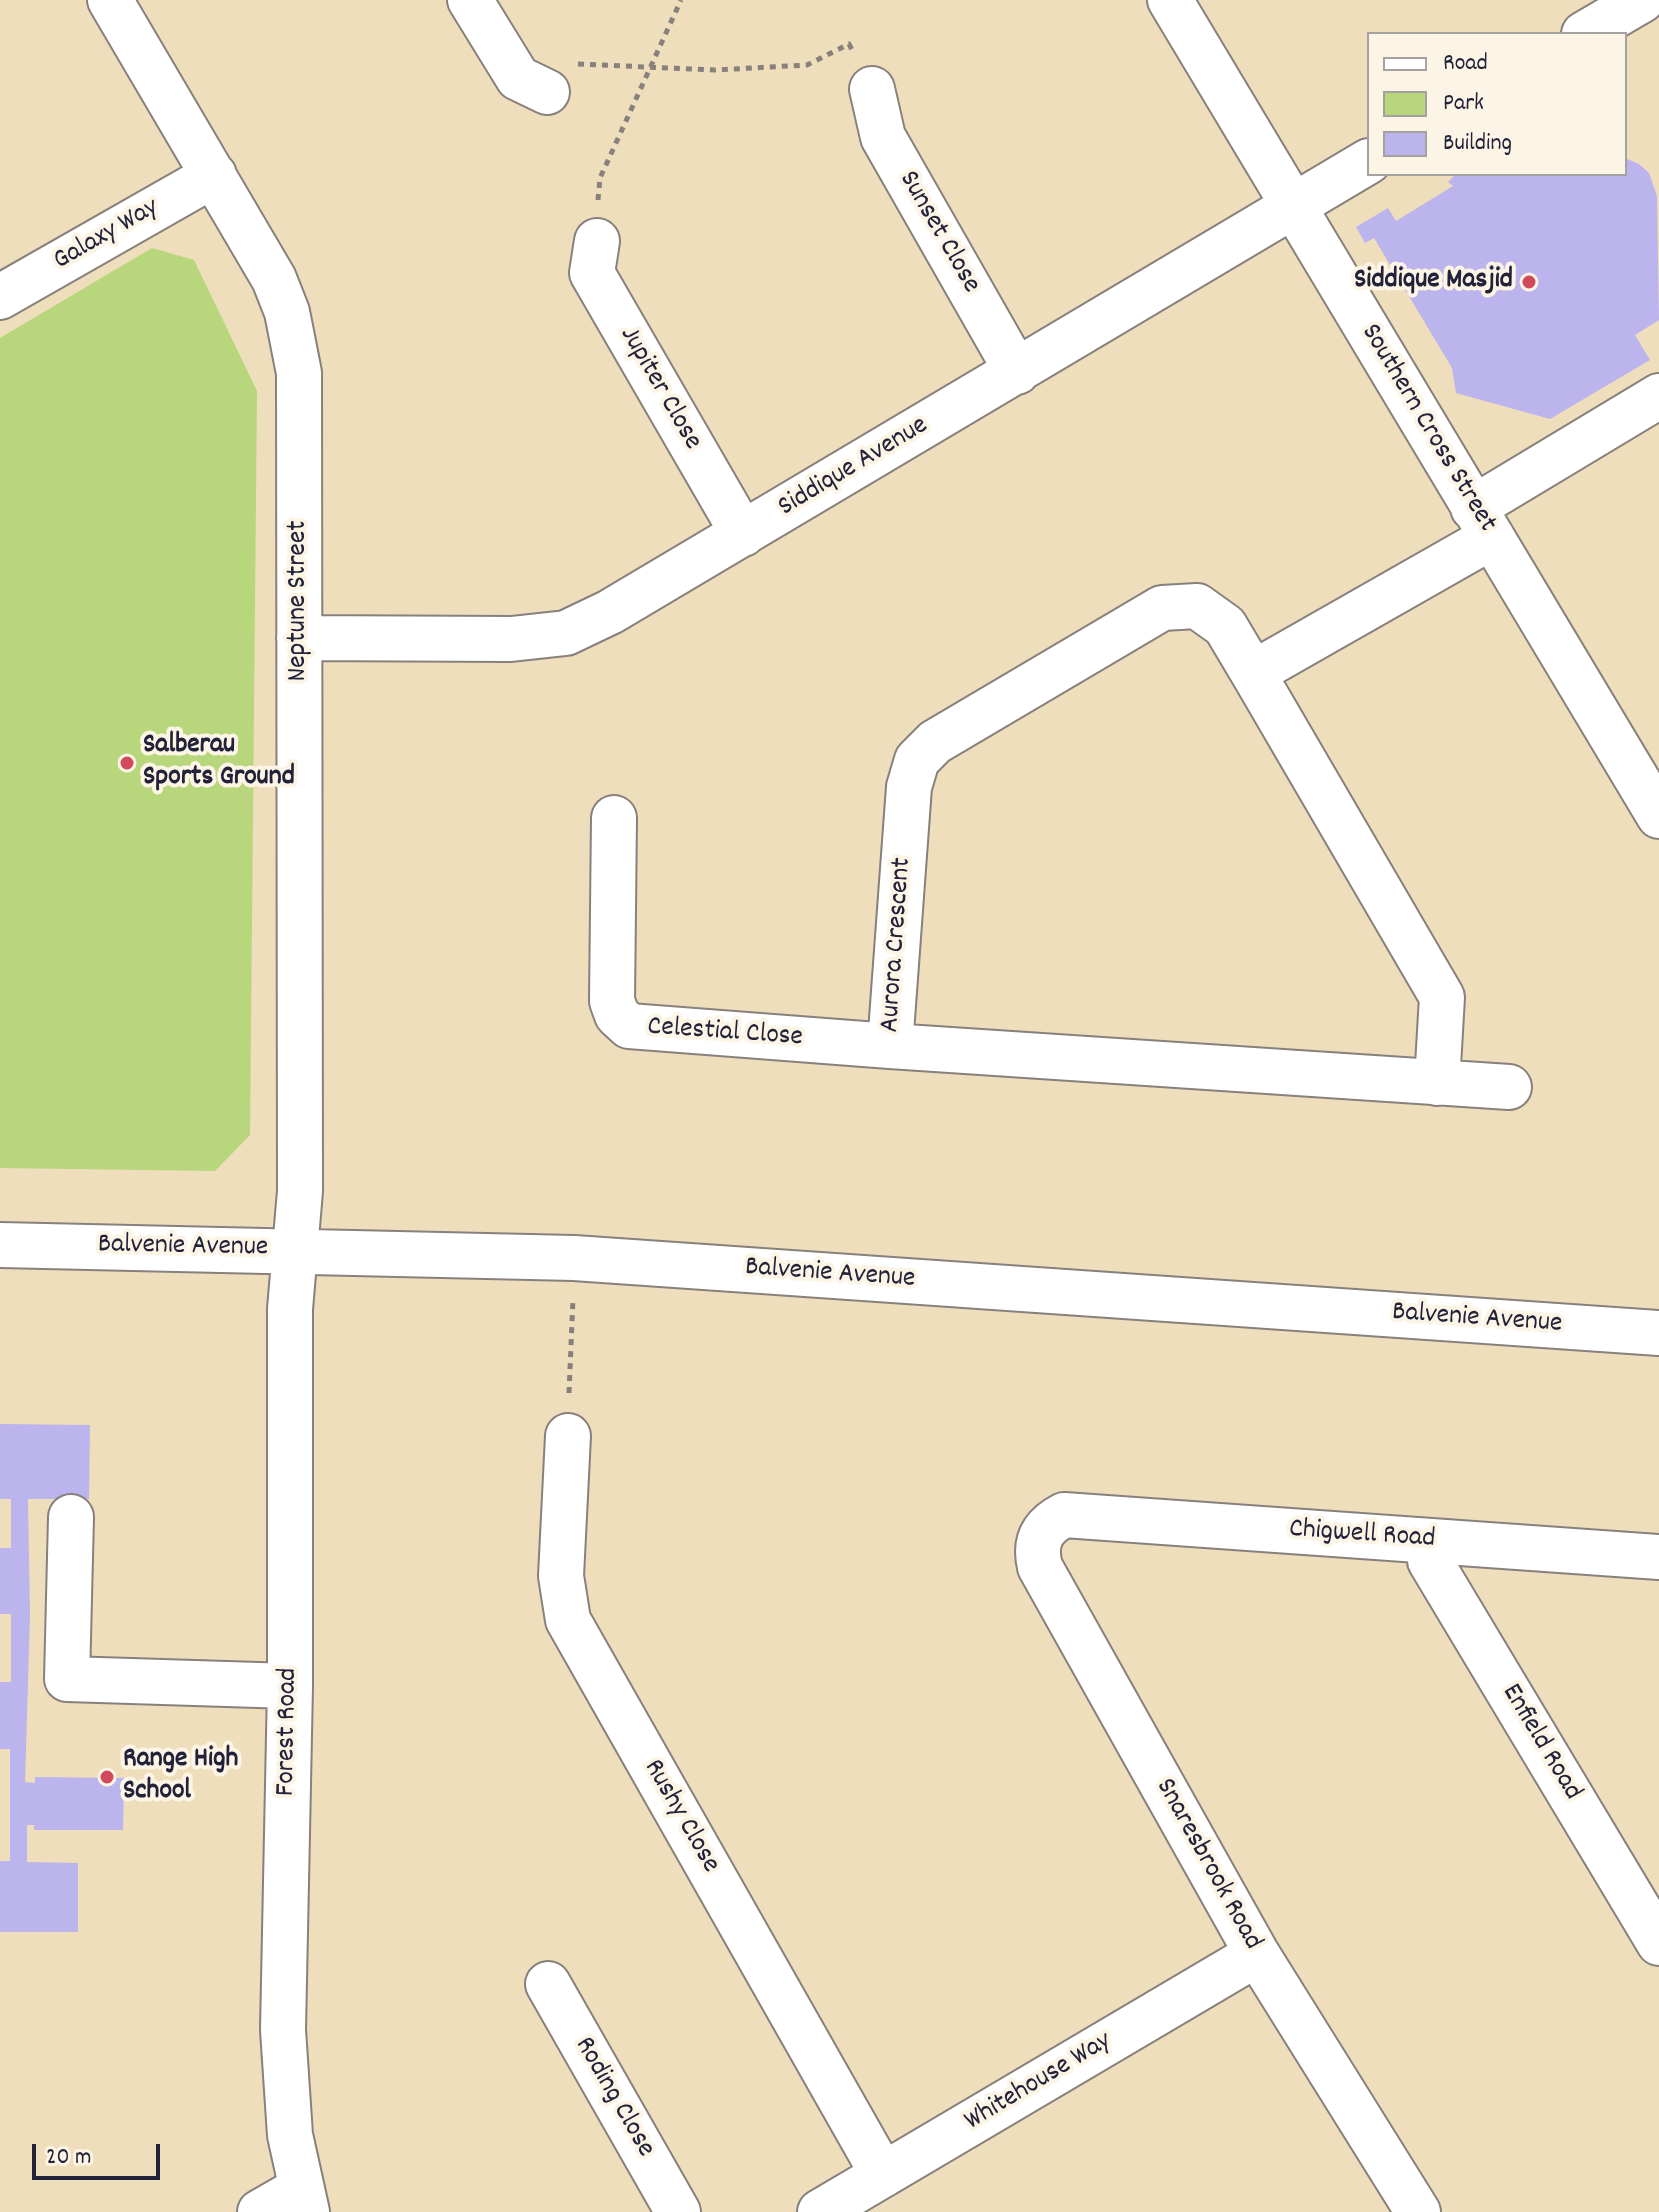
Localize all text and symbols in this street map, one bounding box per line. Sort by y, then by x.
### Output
legend [1367,32,1627,176]
text: Road [1443,47,1488,81]
text: Park [1443,87,1484,121]
text: Building [1443,127,1512,161]
street label: Sunset Close [890,166,986,300]
street label: Galaxy Way [48,193,166,279]
place label: Siddique Masjid [1354,265,1513,299]
marker: Siddique Masjid [1520,273,1538,291]
street label: Southern Cross Street [1352,319,1502,539]
street label: Jupiter Close [610,321,708,457]
street label: Siddique Avenue [773,410,935,526]
street label: Neptune Street [283,520,317,682]
place label: Salberau Sports Ground [143,730,295,796]
marker: Salberau Sports Ground [118,754,136,772]
street label: Aurora Crescent [875,856,921,1034]
street label: Celestial Close [646,1012,804,1056]
street label: Balvenie Avenue [97,1230,269,1266]
street label: Balvenie Avenue [744,1252,916,1298]
street label: Balvenie Avenue [1391,1297,1563,1343]
street label: Chigwell Road [1288,1514,1436,1558]
street label: Forest Road [271,1667,307,1797]
street label: Enfield Road [1492,1679,1588,1807]
place label: Range High School [123,1744,238,1810]
street label: Rushy Close [634,1754,726,1880]
marker: Range High School [98,1768,116,1786]
street label: Snaresbrook Road [1146,1774,1268,1956]
street label: Whitehouse Way [960,2026,1118,2140]
street label: Roding Close [565,2032,661,2164]
scale bar [36,2128,164,2178]
text: 20 m [46,2141,92,2175]

